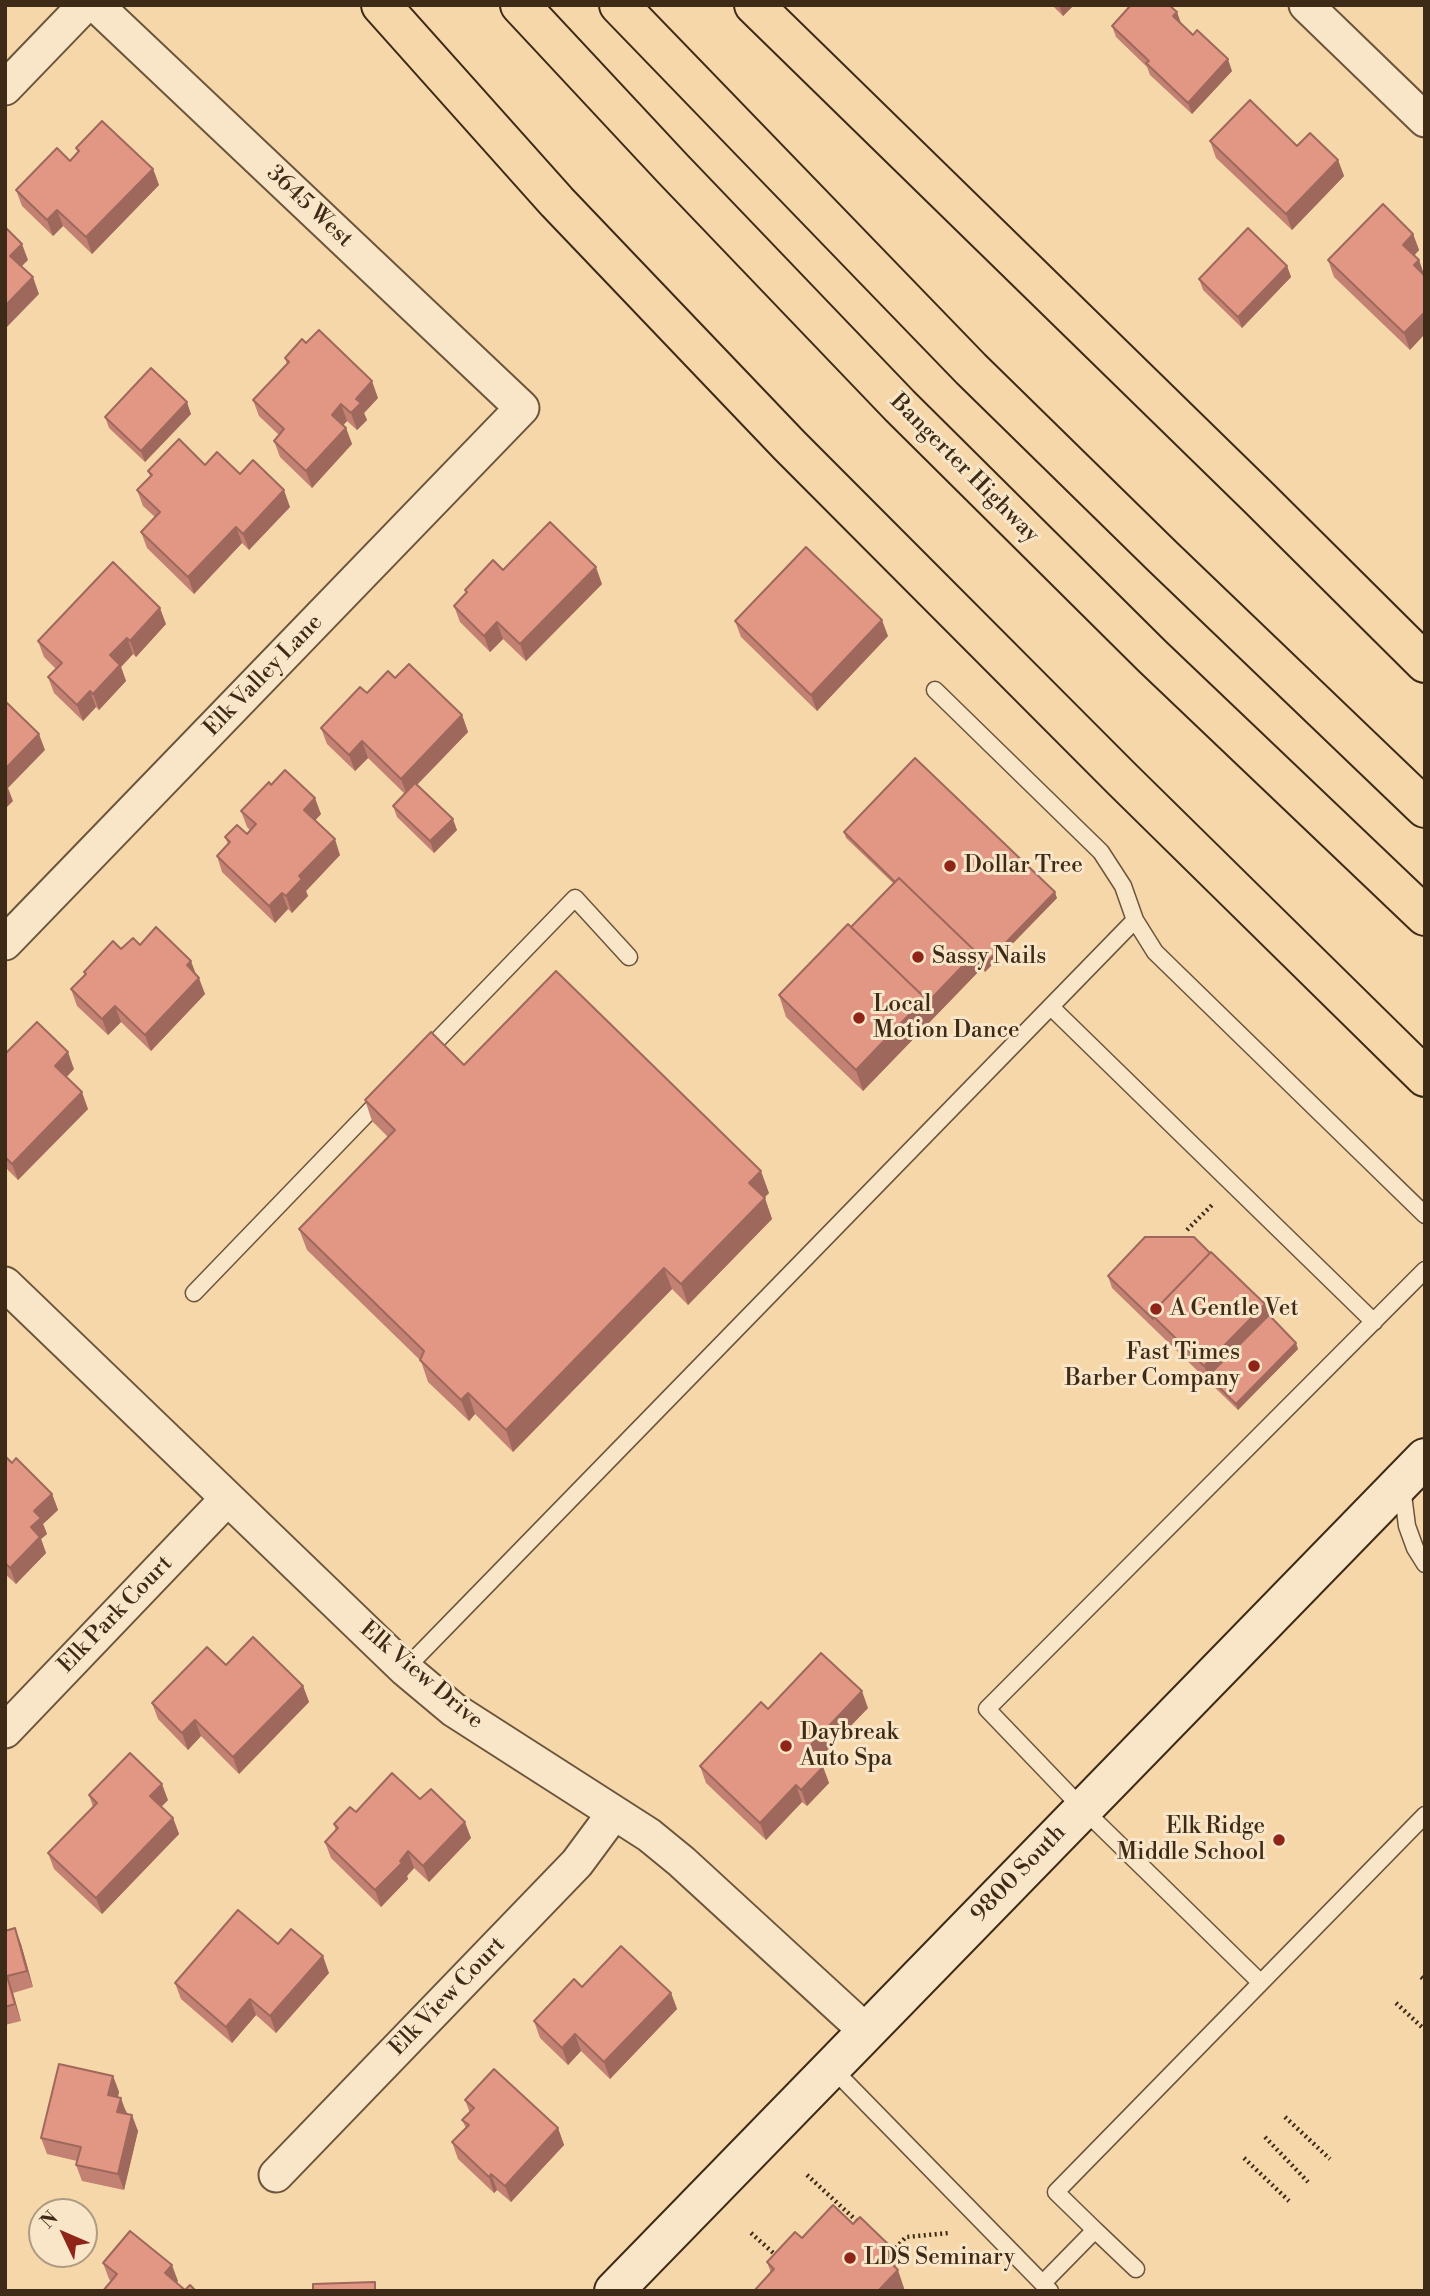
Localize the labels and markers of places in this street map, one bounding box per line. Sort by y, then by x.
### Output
place label: Dollar Tree [964,852,1083,880]
marker: Dollar Tree [942,858,958,874]
place label: Sassy Nails [932,943,1046,971]
marker: Sassy Nails [910,949,926,965]
place label: Local Motion Dance [873,991,1020,1045]
marker: Local Motion Dance [851,1010,867,1026]
place label: A Gentle Vet [1170,1295,1299,1323]
marker: A Gentle Vet [1148,1301,1164,1317]
place label: Fast Times Barber Company [1065,1339,1240,1393]
marker: Fast Times Barber Company [1246,1358,1262,1374]
place label: Daybreak Auto Spa [800,1719,899,1773]
marker: Daybreak Auto Spa [778,1738,794,1754]
place label: Elk Ridge Middle School [1117,1813,1265,1867]
marker: Elk Ridge Middle School [1271,1832,1287,1848]
place label: LDS Seminary [864,2244,1015,2272]
marker: LDS Seminary [842,2250,858,2266]

